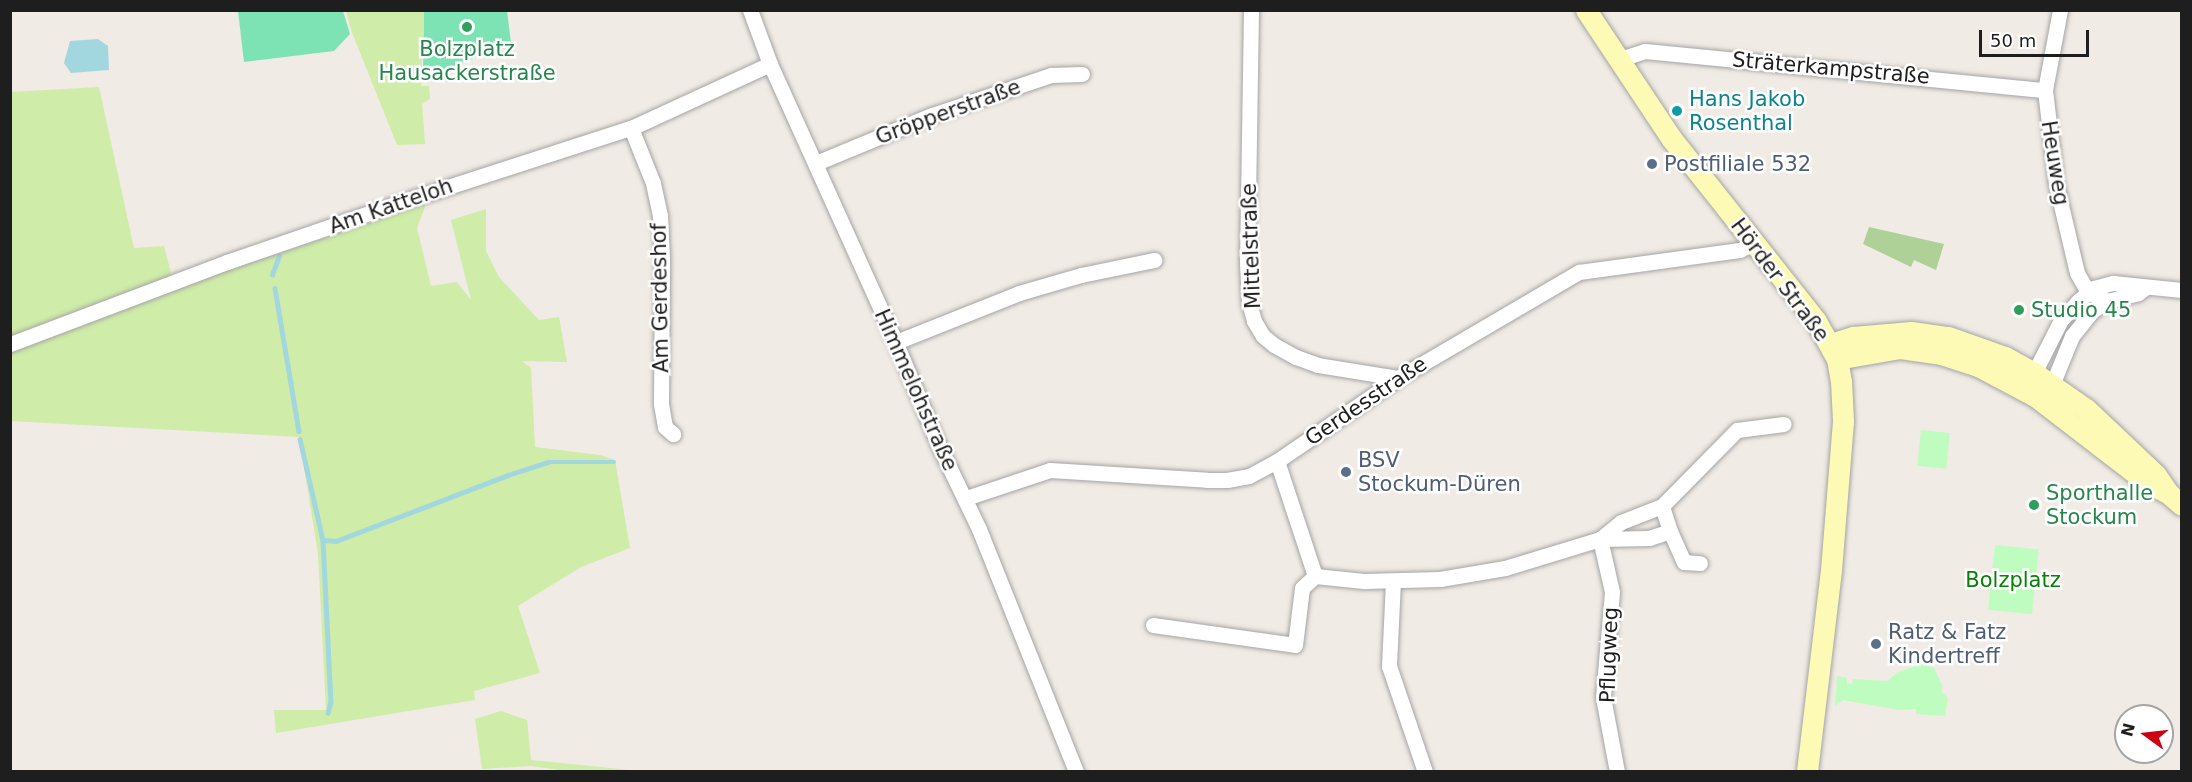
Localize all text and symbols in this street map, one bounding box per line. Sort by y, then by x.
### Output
scale bar [1982,18,2092,56]
marker: Bolzplatz Hausackerstraße [460,20,474,34]
text: 50 m [1990,30,2036,51]
place label: Bolzplatz Hausackerstraße [378,36,556,86]
street label: Sträterkampstraße [1731,47,1931,89]
street label: Gröpperstraße [872,74,1024,150]
place label: Hans Jakob Rosenthal [1689,86,1805,136]
marker: Hans Jakob Rosenthal [1670,104,1684,118]
street label: Heuweg [2036,119,2074,207]
place label: Postfiliale 532 [1664,151,1811,177]
marker: Postfiliale 532 [1645,157,1659,171]
street label: Am Katteloh [326,173,456,239]
street label: Mittelstraße [1236,183,1266,309]
street label: Hörder Straße [1726,213,1834,347]
street label: Am Gerdeshof [646,223,674,373]
place label: Studio 45 [2031,297,2131,323]
marker: Studio 45 [2012,303,2026,317]
street label: Himmelohstraße [869,305,963,475]
street label: Gerdesstraße [1300,351,1432,451]
place label: BSV Stockum-Düren [1358,447,1521,497]
marker: BSV Stockum-Düren [1339,465,1353,479]
place label: Sporthalle Stockum [2046,480,2153,530]
marker: Sporthalle Stockum [2027,498,2041,512]
park label: Bolzplatz [1965,567,2061,593]
street label: Pflugweg [1595,607,1623,703]
place label: Ratz & Fatz Kindertreff [1888,619,2006,669]
marker: Ratz & Fatz Kindertreff [1869,637,1883,651]
north arrow [2114,704,2174,764]
text: N [2117,721,2139,739]

